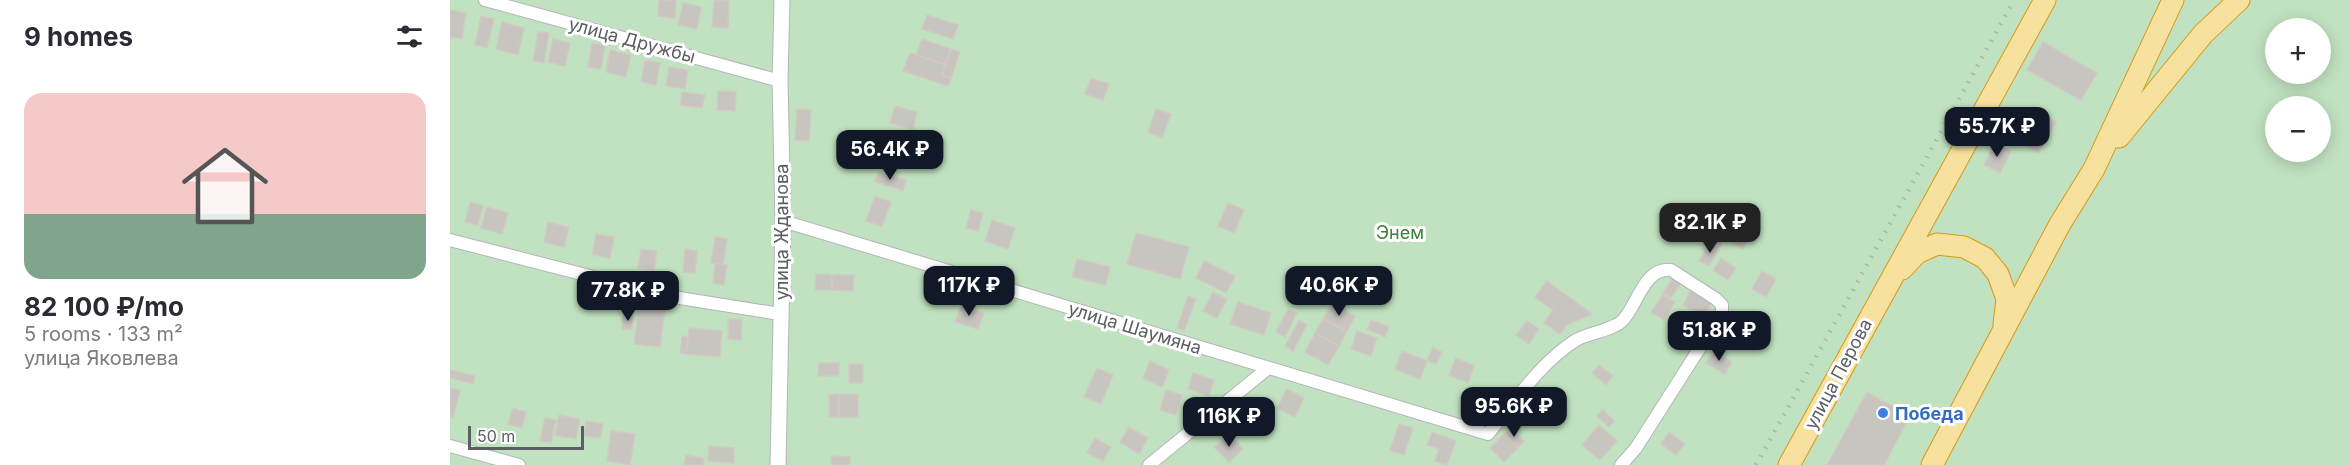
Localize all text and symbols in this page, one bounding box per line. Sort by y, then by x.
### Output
street label: улица Дружбы [566,13,698,67]
map controls [2265,18,2331,162]
button: + [2265,18,2331,84]
icon: filters [393,20,426,53]
text: 9 homes [24,21,133,52]
button: − [2265,96,2331,162]
pin: 55.7K ₽ [1942,107,2052,158]
text: 55.7K ₽ [1959,114,2035,138]
pin: 56.4K ₽ [835,130,945,181]
icon: home [171,132,279,240]
text: 56.4K ₽ [850,137,930,161]
street label: улица Жданова [771,164,792,300]
pin: 82.1K ₽ [1655,203,1765,254]
text: 82.1K ₽ [1673,210,1747,234]
park label: Энем [1376,222,1424,243]
pin: 117K ₽ [920,266,1018,317]
pin: 40.6K ₽ [1284,266,1394,317]
pin: 77.8K ₽ [573,271,683,322]
text: 117K ₽ [938,273,1000,297]
text: 40.6K ₽ [1299,273,1379,297]
text: 77.8K ₽ [591,278,665,302]
text: 82 100 ₽/mo [24,291,184,322]
street label: улица Шаумяна [1066,298,1204,358]
pin: 51.8K ₽ [1664,311,1774,362]
street label: улица Перова [1800,315,1876,433]
text: 51.8K ₽ [1682,318,1756,342]
text: 5 rooms · 133 m² [24,322,183,346]
text: улица Яковлева [24,346,179,370]
pin: 95.6K ₽ [1459,387,1569,438]
text: 95.6K ₽ [1475,394,1553,418]
pin: 116K ₽ [1180,397,1278,448]
place label: Победа [1895,403,1964,424]
text: 116K ₽ [1197,404,1261,428]
marker: Победа [1876,406,1890,420]
scale bar [468,423,584,450]
text: 50 m [477,426,515,446]

